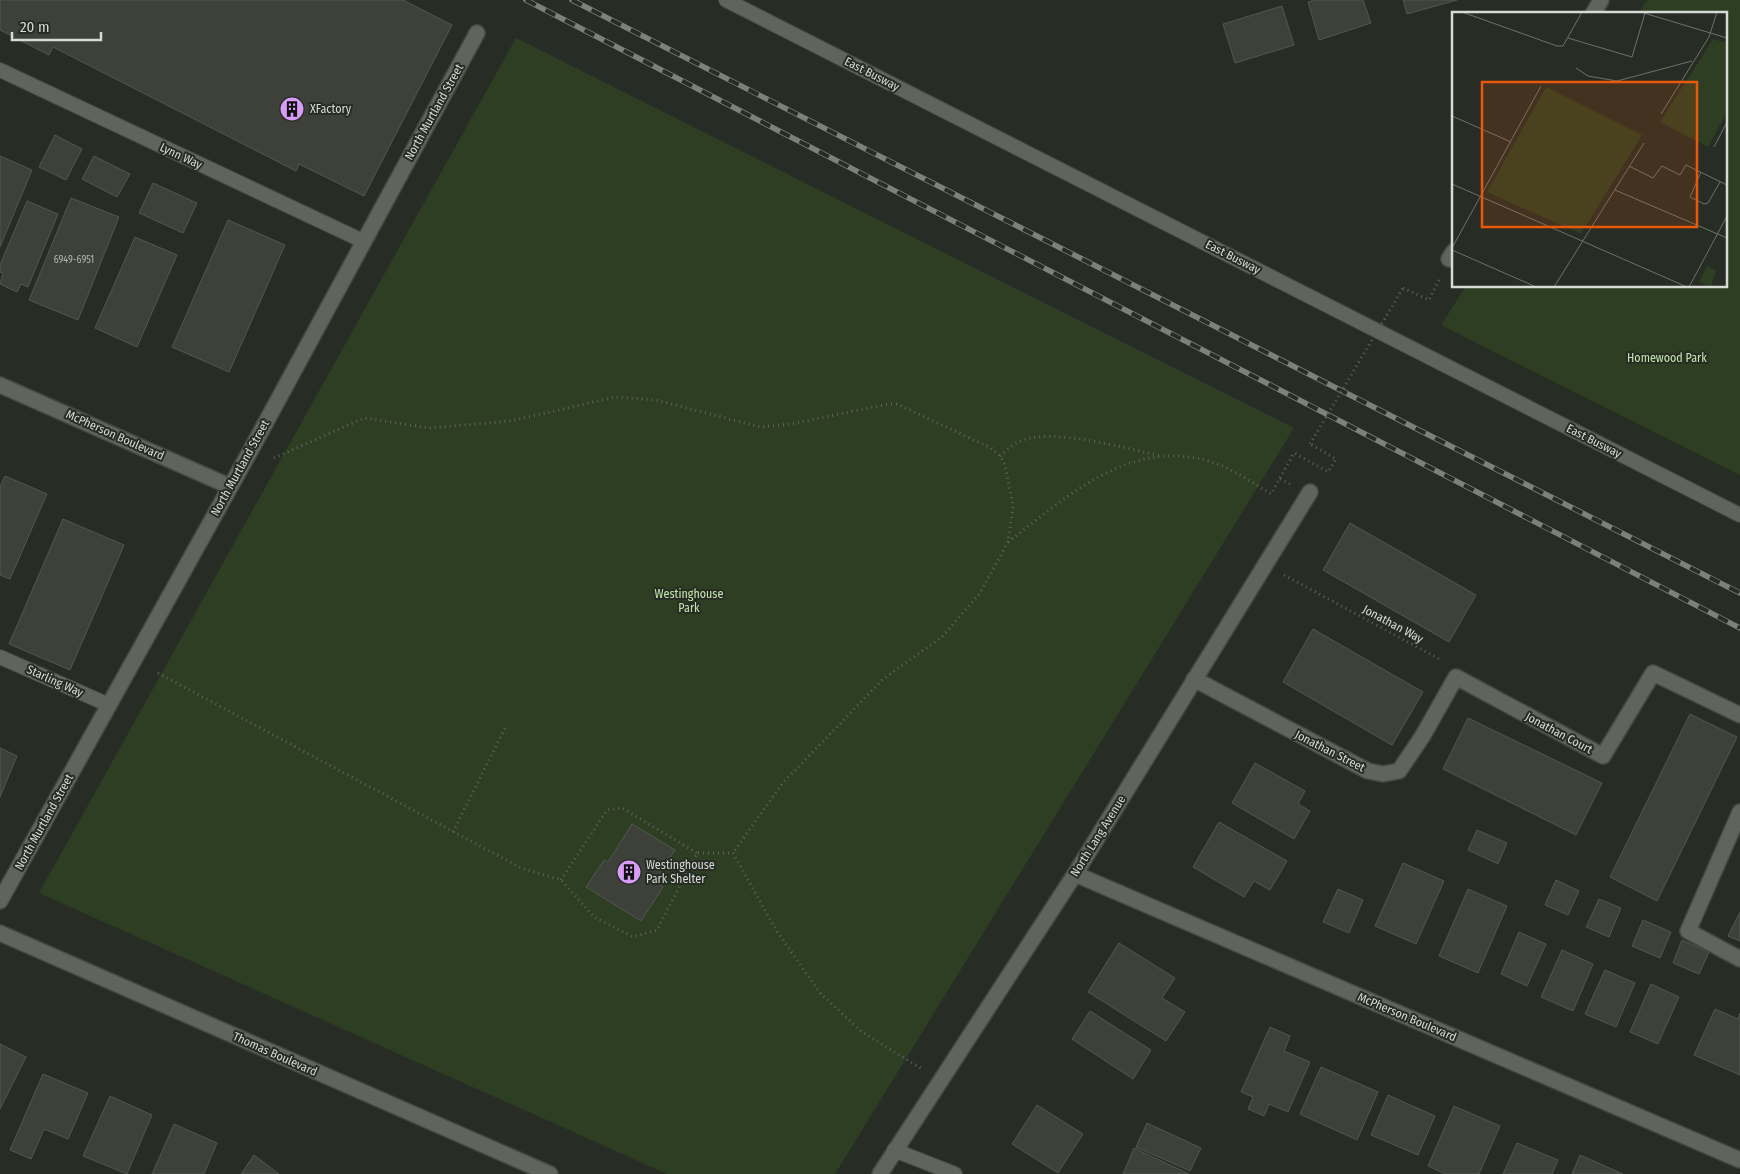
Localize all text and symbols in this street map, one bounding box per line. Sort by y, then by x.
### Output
scale bar [12,10,101,42]
inset map [1452,12,1728,288]
text: 20 m [20,18,50,36]
street label: East Busway [842,54,902,94]
street label: North Murtland Street [402,61,466,163]
building icon: XFactory [279,96,305,122]
place label: XFactory [310,102,352,116]
street label: Lynn Way [158,140,205,172]
street label: East Busway [1203,237,1263,277]
house number: 6949-6951 [54,254,94,266]
park label: Homewood Park [1627,351,1707,365]
street label: McPherson Boulevard [64,407,166,463]
street label: North Murtland Street [208,417,272,519]
street label: East Busway [1564,421,1624,461]
park label: Westinghouse Park [655,587,723,615]
street label: Jonathan Way [1360,602,1426,646]
street label: Starling Way [25,662,86,700]
street label: Jonathan Court [1523,710,1595,756]
street label: Jonathan Street [1293,727,1367,775]
street label: North Murtland Street [12,771,76,873]
street label: North Lang Avenue [1067,793,1129,879]
place label: Westinghouse Park Shelter [646,858,715,886]
building icon: Westinghouse Park Shelter [616,859,642,885]
street label: McPherson Boulevard [1355,990,1459,1044]
street label: Thomas Boulevard [231,1029,319,1079]

